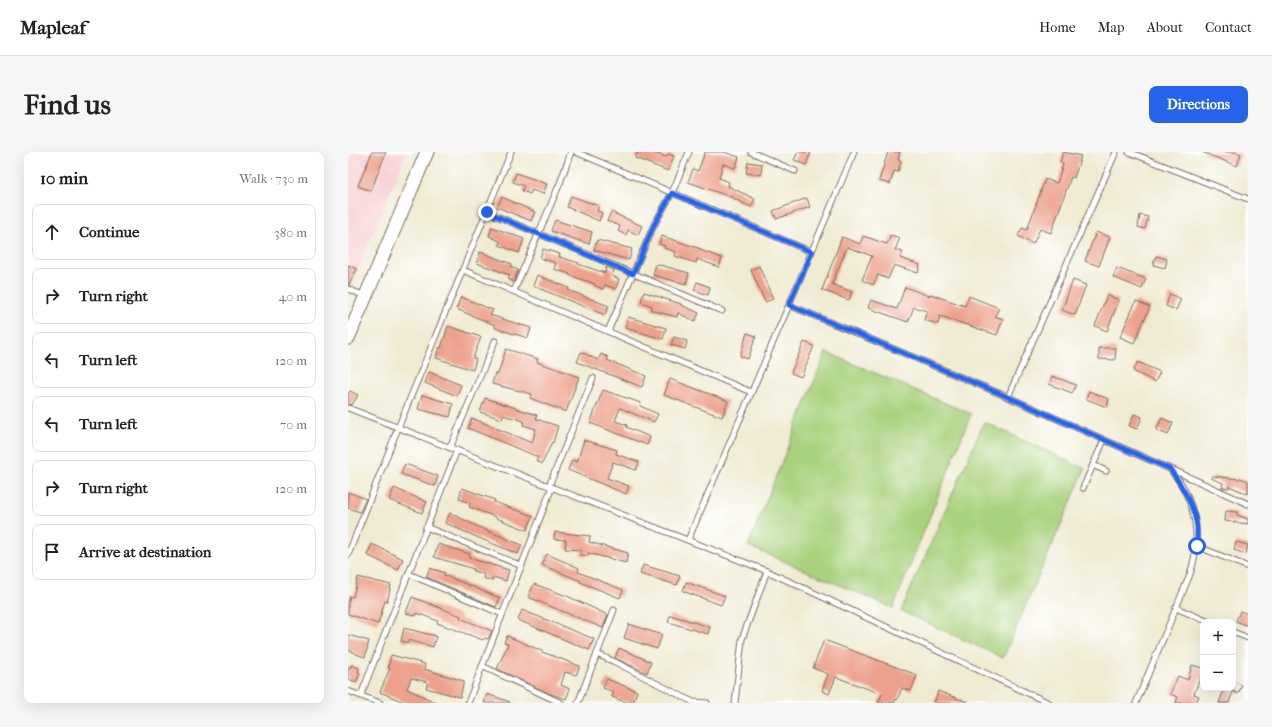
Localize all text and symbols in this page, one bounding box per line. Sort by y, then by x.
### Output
text: Mapleaf [20,17,86,39]
text: Home [1039,19,1076,36]
text: Map [1098,19,1125,36]
text: About [1147,19,1183,36]
text: Contact [1205,19,1252,36]
button: Directions [1149,86,1248,123]
text: Find us [24,88,111,121]
text: 10 min [40,168,88,188]
text: Walk · 730 m [239,171,308,186]
route end [478,203,496,221]
icon: ahead [41,221,63,243]
text: Continue [79,223,139,241]
text: 380 m [274,225,307,240]
icon: right [41,285,63,307]
text: Turn right [79,287,148,305]
text: 40 m [279,289,307,304]
icon: left [41,349,63,371]
text: Turn left [79,351,137,369]
text: 120 m [275,353,307,368]
icon: left [41,413,63,435]
text: Turn left [79,415,137,433]
text: 70 m [280,417,307,432]
icon: right [41,477,63,499]
text: Turn right [79,479,148,497]
text: 120 m [275,481,307,496]
route start [1188,537,1206,555]
icon: arrive [41,541,63,563]
text: Arrive at destination [79,543,211,561]
map controls [1200,619,1236,691]
button: + [1200,619,1236,655]
button: − [1200,655,1236,691]

